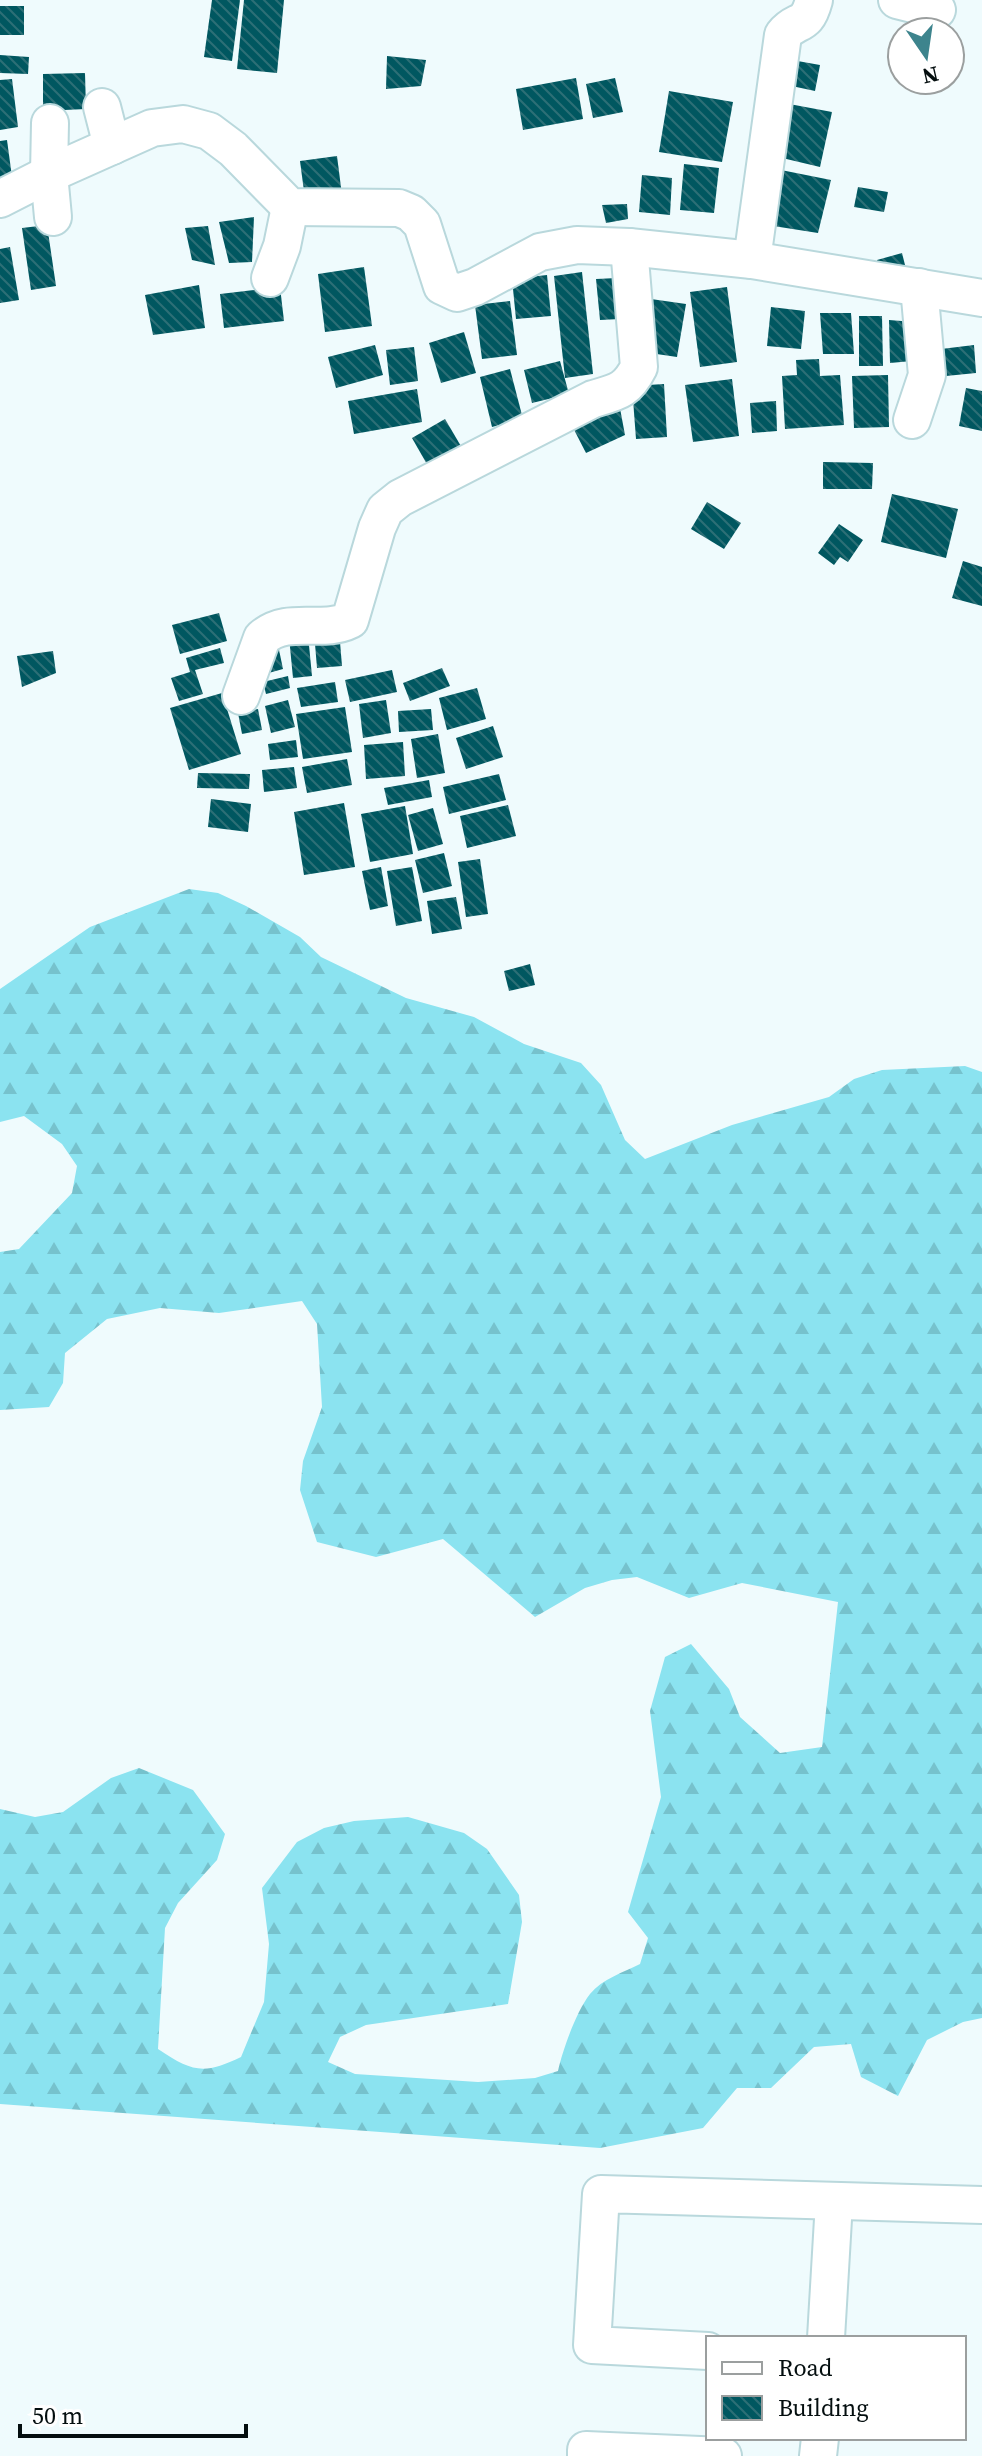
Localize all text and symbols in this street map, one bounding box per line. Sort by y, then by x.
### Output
north arrow [886,16,966,96]
text: N [919,59,942,92]
legend [706,2336,966,2440]
text: Road [778,2351,833,2384]
scale bar [20,2388,246,2438]
text: Building [778,2391,869,2424]
text: 50 m [32,2399,83,2432]

